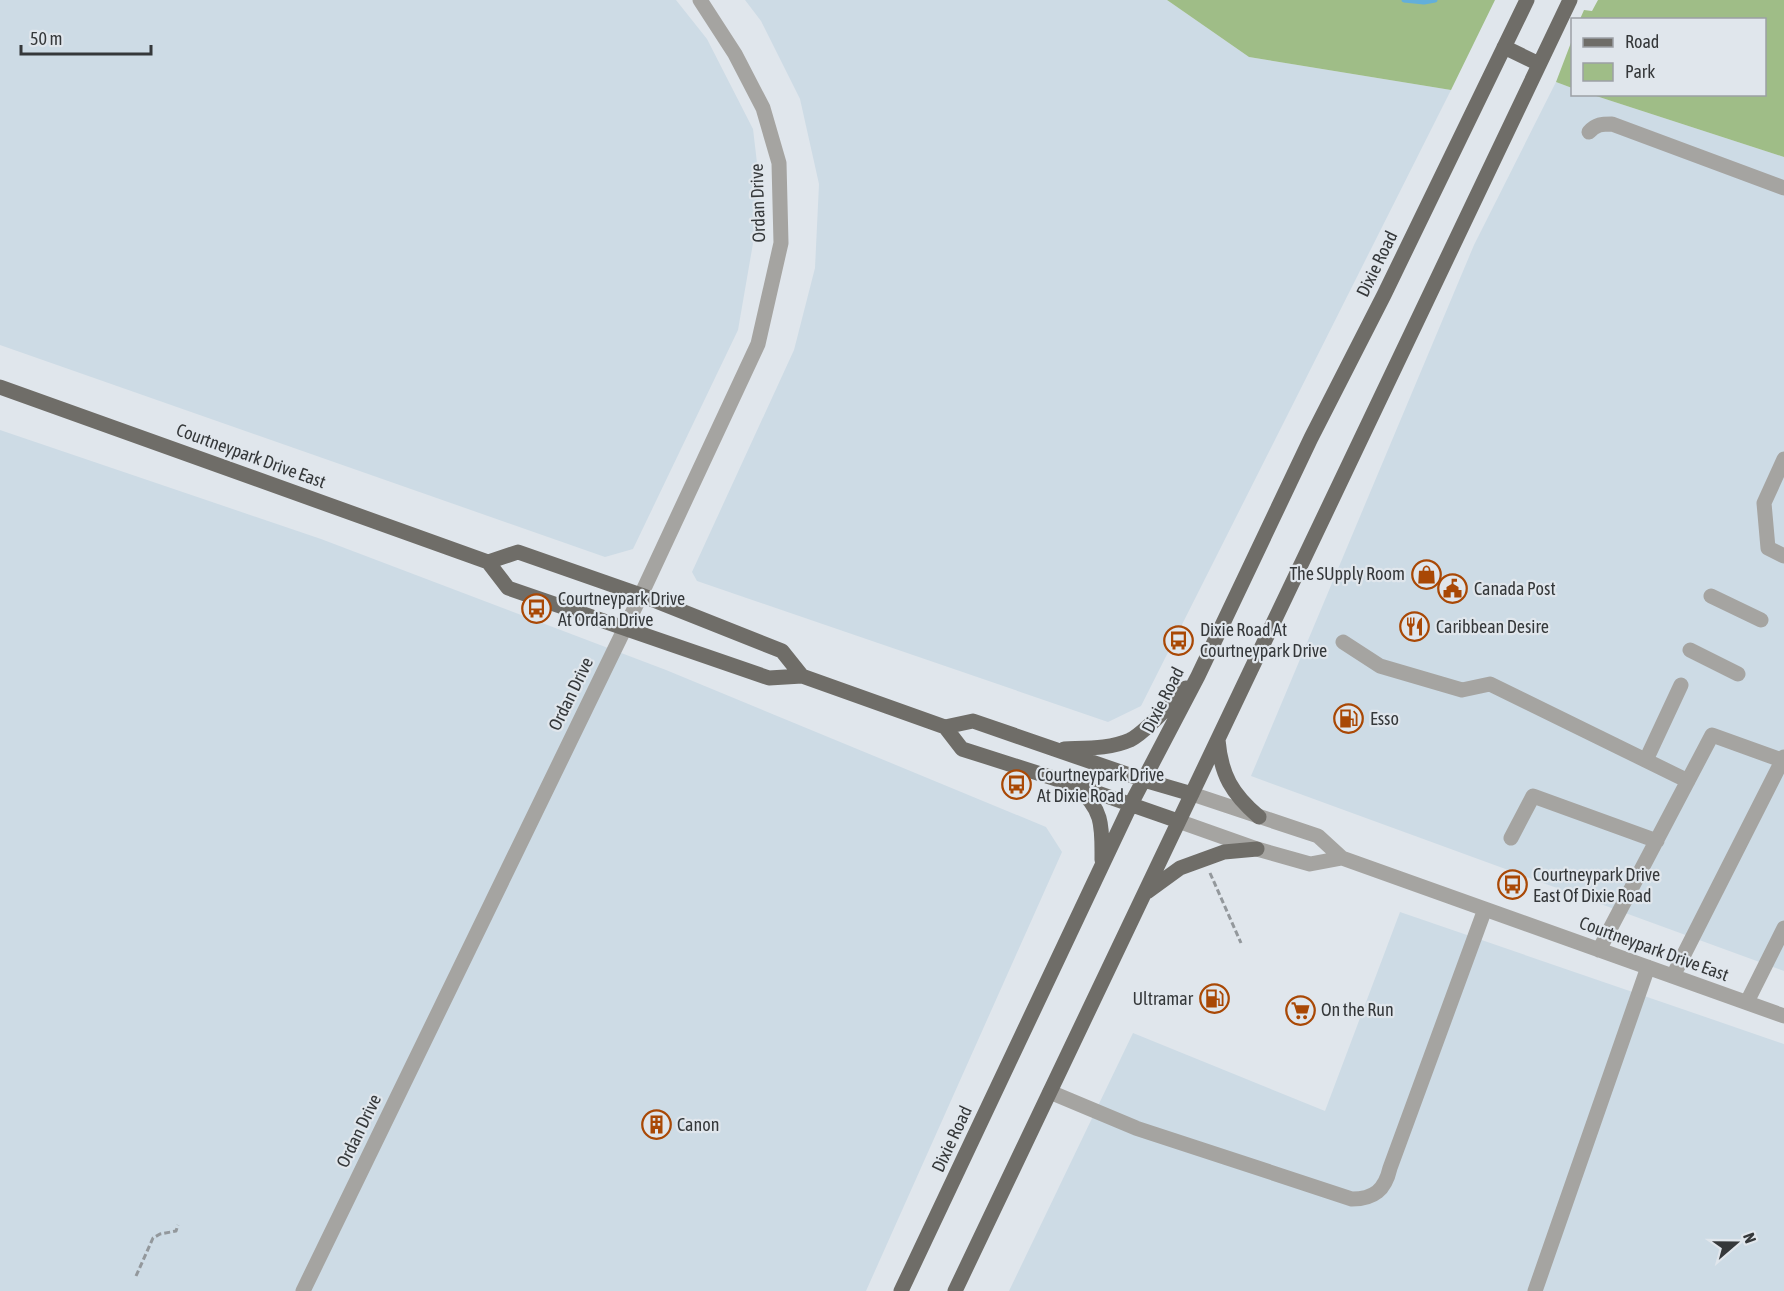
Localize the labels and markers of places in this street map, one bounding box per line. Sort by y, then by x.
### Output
shop icon: The SUpply Room [1410,558,1442,590]
place label: The SUpply Room [1289,563,1405,584]
public building icon: Canada Post [1437,573,1469,605]
place label: Canada Post [1474,578,1556,599]
place label: Courtneypark Drive At Ordan Drive [558,588,685,630]
bus stop icon: Courtneypark Drive At Ordan Drive [521,593,553,625]
restaurant icon: Caribbean Desire [1399,611,1431,643]
place label: Caribbean Desire [1436,616,1549,637]
place label: Dixie Road At Courtneypark Drive [1200,619,1327,661]
bus stop icon: Dixie Road At Courtneypark Drive [1163,624,1195,656]
fuel station icon: Esso [1333,703,1365,735]
place label: Esso [1370,708,1399,729]
place label: Courtneypark Drive At Dixie Road [1037,764,1164,806]
bus stop icon: Courtneypark Drive At Dixie Road [1000,769,1032,801]
place label: Courtneypark Drive East Of Dixie Road [1533,864,1660,906]
bus stop icon: Courtneypark Drive East Of Dixie Road [1496,869,1528,901]
fuel station icon: Ultramar [1198,983,1230,1015]
place label: Ultramar [1132,988,1194,1009]
supermarket icon: On the Run [1284,994,1316,1026]
place label: On the Run [1321,999,1394,1020]
building icon: Canon [640,1109,672,1141]
place label: Canon [677,1114,719,1135]

